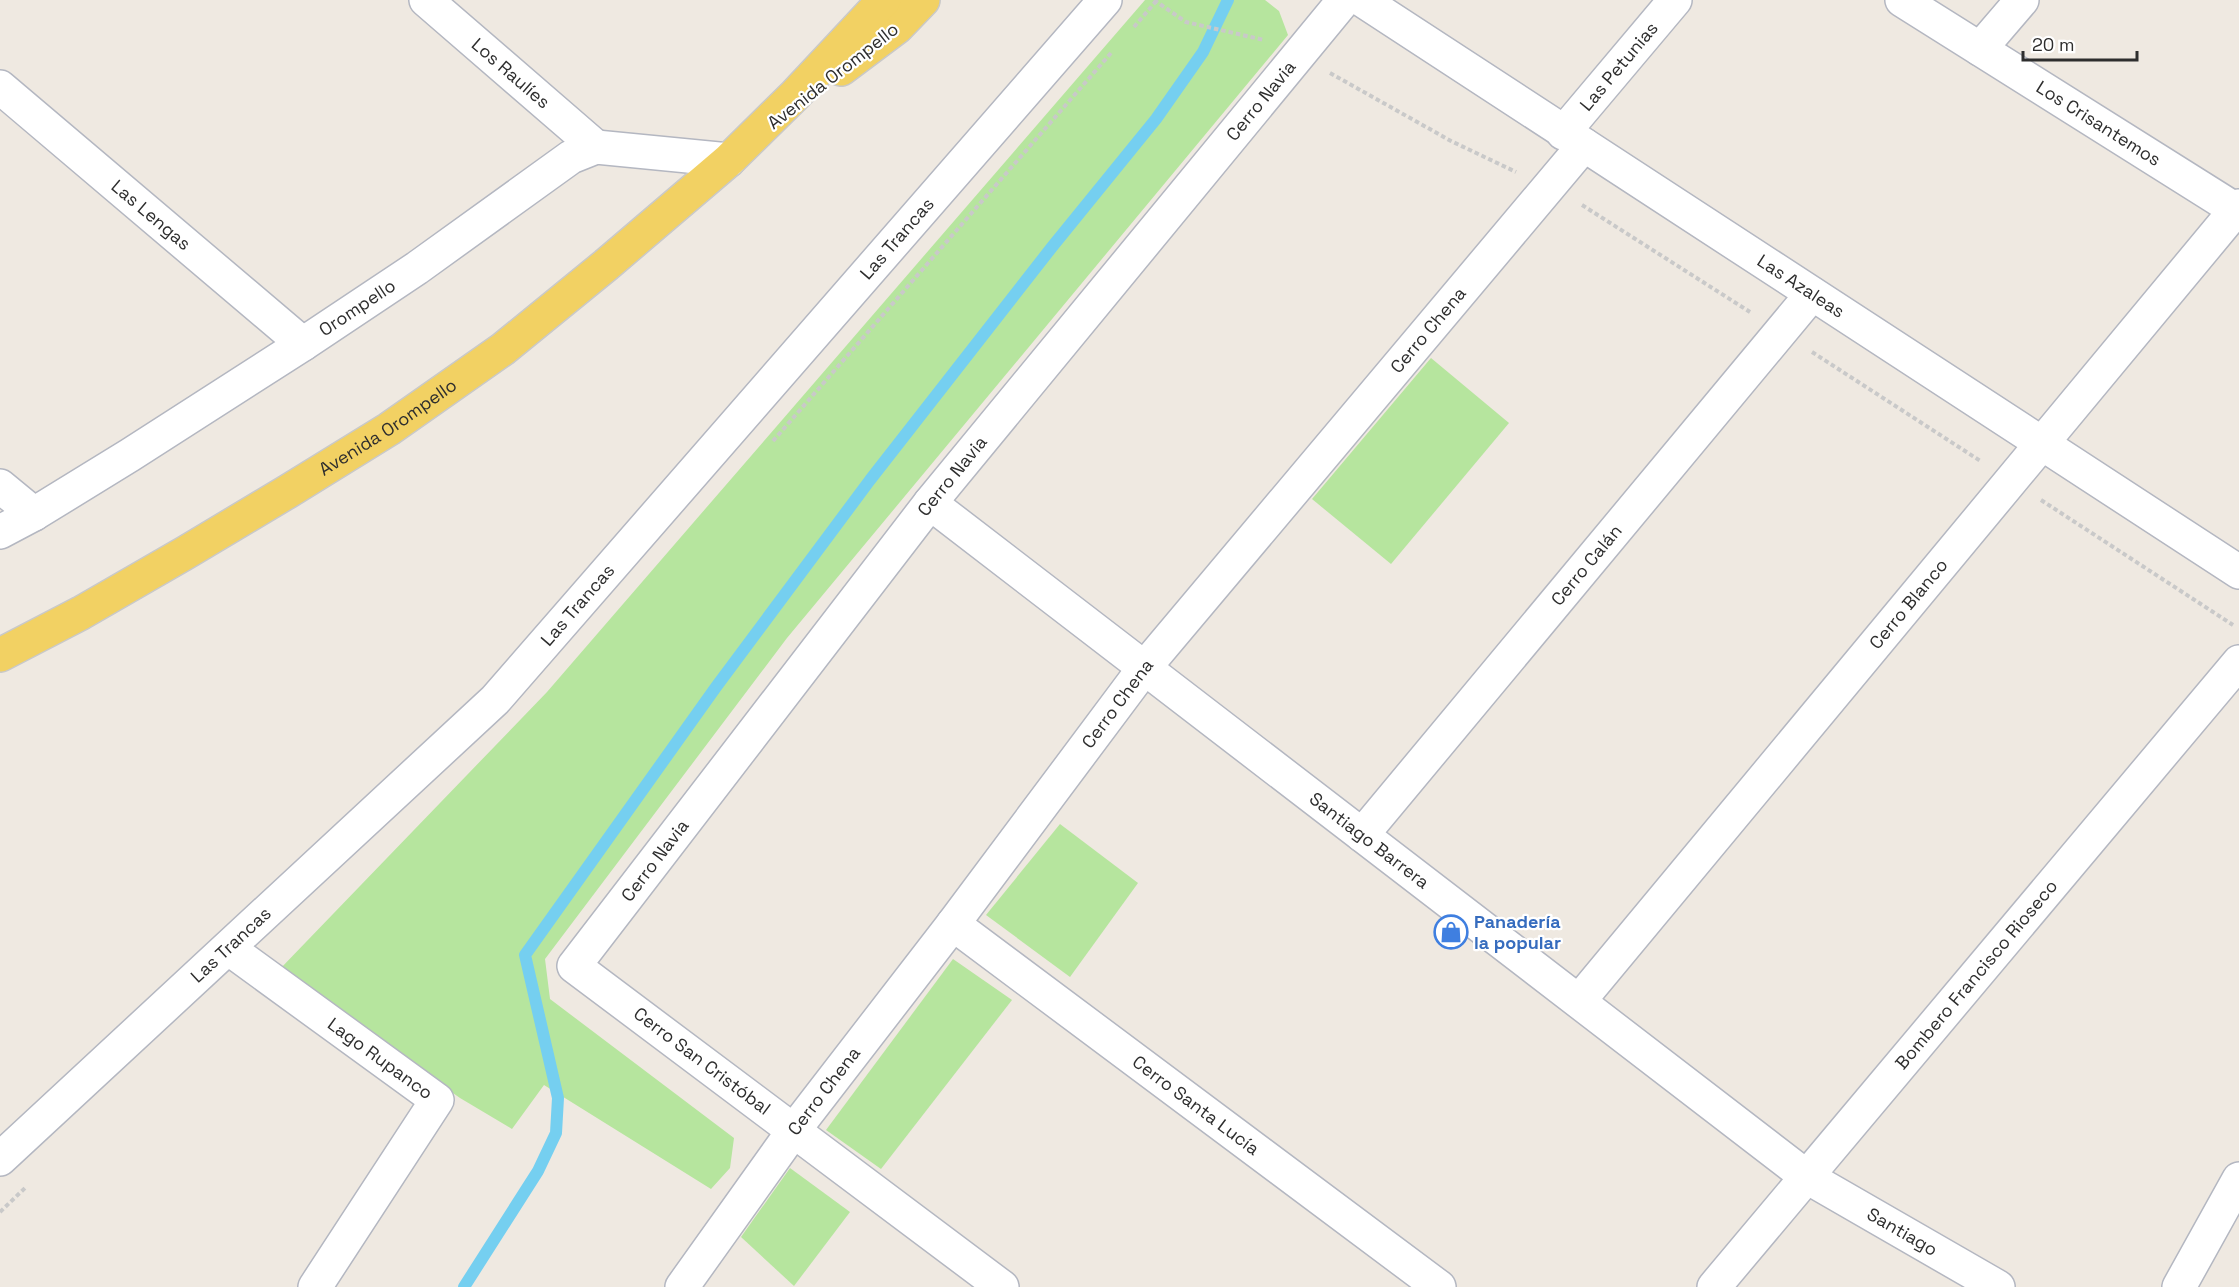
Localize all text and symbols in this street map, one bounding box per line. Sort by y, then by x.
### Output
street label: Avenida Orompello [762,17,903,134]
street label: Las Petunias [1575,17,1663,115]
scale bar [2023,24,2137,62]
street label: Los Raulíes [467,33,555,113]
text: 20 m [2032,33,2075,56]
street label: Cerro Navia [1221,55,1301,145]
street label: Los Crisantemos [2032,75,2165,171]
street label: Las Lengas [107,175,196,255]
street label: Las Trancas [855,193,939,284]
street label: Las Azaleas [1753,249,1849,323]
street label: Orompello [314,274,400,341]
street label: Cerro Chena [1385,282,1471,378]
street label: Avenida Orompello [314,373,461,481]
street label: Cerro Navia [912,431,992,521]
street label: Cerro Calán [1546,519,1627,610]
street label: Cerro Blanco [1864,554,1952,654]
street label: Las Trancas [535,559,619,651]
street label: Cerro Chena [1076,654,1158,753]
street label: Santiago Barrera [1305,787,1434,894]
street label: Cerro Navia [616,815,694,906]
street label: Bombero Francisco Rioseco [1890,875,2062,1074]
street label: Las Trancas [186,902,276,987]
place label: Panadería la popular [1474,910,1561,954]
shop icon: Panadería la popular [1433,914,1469,950]
street label: Cerro San Cristóbal [629,1002,775,1120]
street label: Lago Rupanco [323,1012,437,1104]
street label: Cerro Chena [782,1042,865,1140]
street label: Cerro Santa Lucía [1128,1050,1264,1160]
street label: Santiago [1863,1202,1942,1261]

